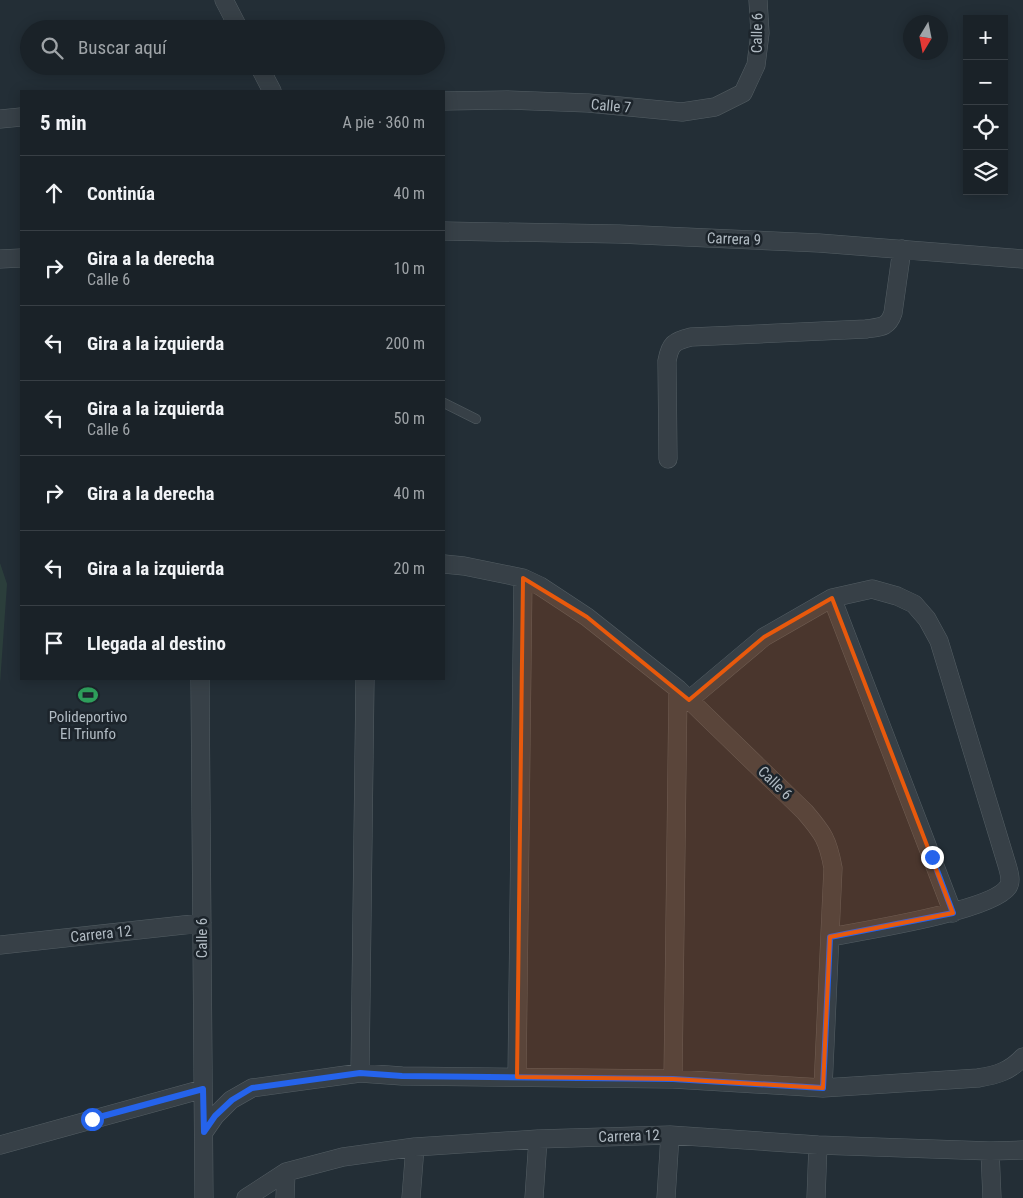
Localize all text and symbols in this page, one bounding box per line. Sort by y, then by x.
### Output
street label: Calle 6 [748,13,766,53]
north arrow [903,15,948,60]
map controls [963,15,1008,195]
button: + [963,15,1008,60]
search box [20,20,445,75]
icon: search [38,34,66,62]
text: Buscar aquí [78,36,167,59]
button: − [963,60,1008,105]
street label: Calle 7 [590,95,632,117]
button: locate [963,105,1008,150]
text: 5 min [40,111,87,135]
text: A pie · 360 m [342,113,425,132]
button: layers [963,150,1008,195]
icon: ahead [40,179,68,207]
text: Continúa [87,182,155,205]
text: 40 m [393,184,425,203]
street label: Carrera 9 [707,229,761,249]
text: Gira a la derecha [87,247,214,270]
icon: right [40,254,68,282]
text: 10 m [393,259,425,278]
text: Calle 6 [87,270,130,289]
icon: left [40,329,68,357]
text: Gira a la izquierda [87,332,224,355]
text: 200 m [386,334,425,353]
text: Gira a la izquierda [87,397,224,420]
icon: left [40,404,68,432]
text: 50 m [393,409,425,428]
text: Calle 6 [87,420,130,439]
icon: right [40,479,68,507]
text: Gira a la derecha [87,482,214,505]
text: 40 m [393,484,425,503]
icon: left [40,554,68,582]
text: Gira a la izquierda [87,557,224,580]
text: 20 m [393,559,425,578]
icon: arrive [40,629,68,657]
text: Llegada al destino [87,632,226,655]
sports icon: Polideportivo El Triunfo [77,684,99,706]
place label: Polideportivo El Triunfo [49,708,127,743]
street label: Calle 6 [754,762,796,804]
route end [921,846,944,869]
street label: Calle 6 [193,918,211,958]
street label: Carrera 12 [70,922,132,946]
route start [81,1108,104,1131]
street label: Carrera 12 [598,1126,660,1146]

